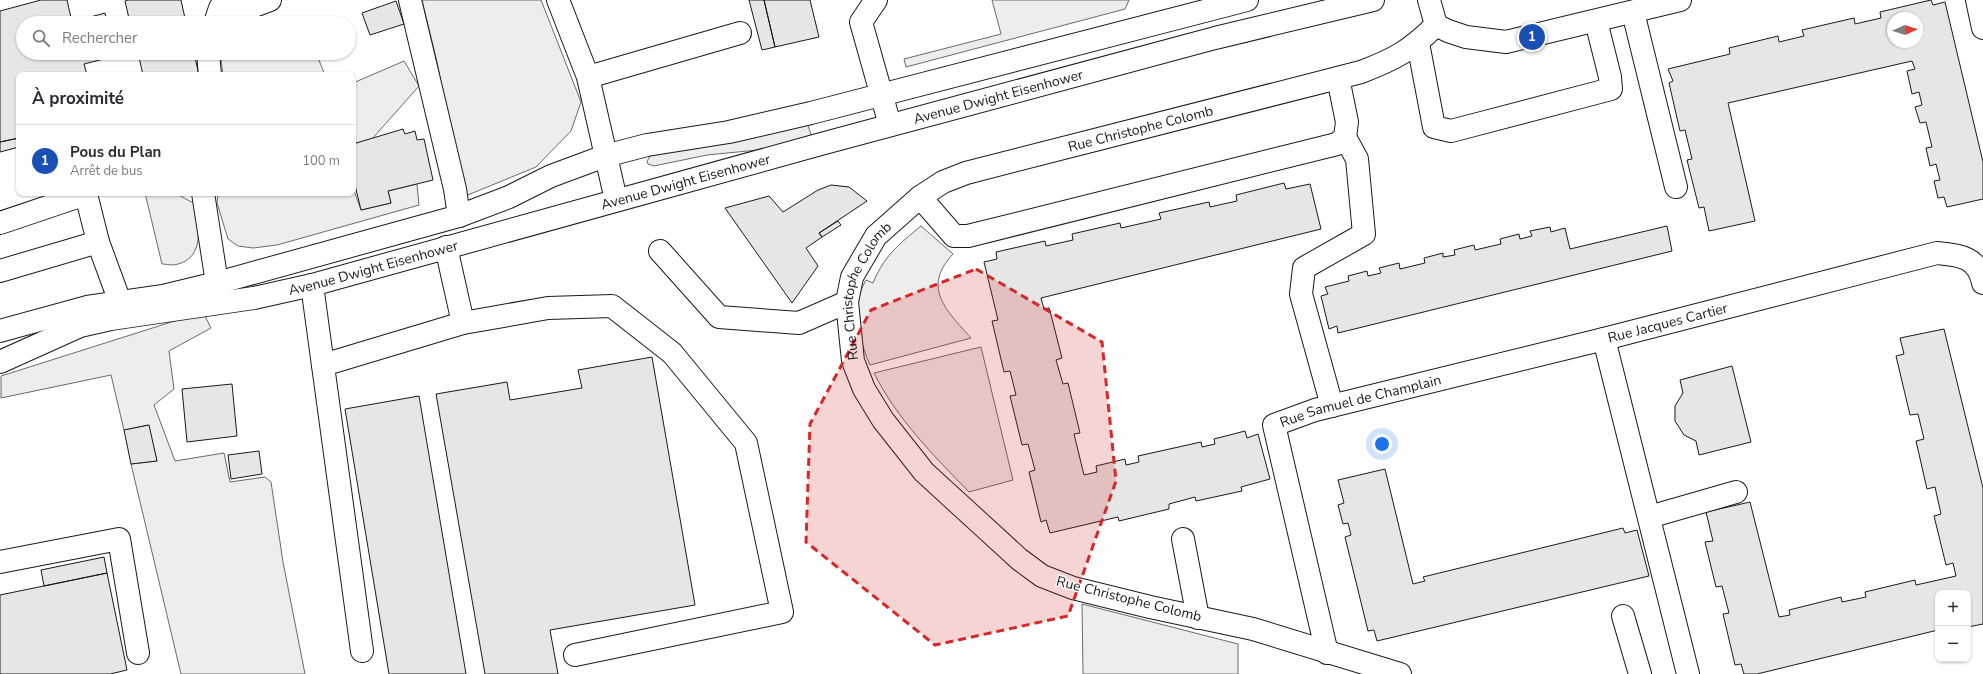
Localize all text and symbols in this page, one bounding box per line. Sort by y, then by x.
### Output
north arrow [1887,12,1923,48]
search box [16,16,356,60]
pin: 1 [1519,22,1545,52]
icon: search [30,27,52,49]
text: Rechercher [62,28,137,48]
street label: Avenue Dwight Eisenhower [911,64,1085,128]
text: À proximité [32,87,124,110]
street label: Rue Christophe Colomb [1066,101,1215,156]
text: Pous du Plan [70,142,161,162]
street label: Avenue Dwight Eisenhower [599,149,772,214]
text: 1 [41,152,49,170]
text: 100 m [302,152,340,170]
text: Arrêt de bus [70,162,142,180]
street label: Rue Christophe Colomb [837,217,895,361]
street label: Avenue Dwight Eisenhower [287,236,460,299]
street label: Rue Jacques Cartier [1606,298,1730,347]
street label: Rue Samuel de Champlain [1277,370,1443,432]
your location [1372,434,1392,454]
street label: Rue Christophe Colomb [1054,572,1204,626]
map controls [1935,590,1971,662]
button: + [1935,590,1971,626]
button: − [1935,626,1971,662]

